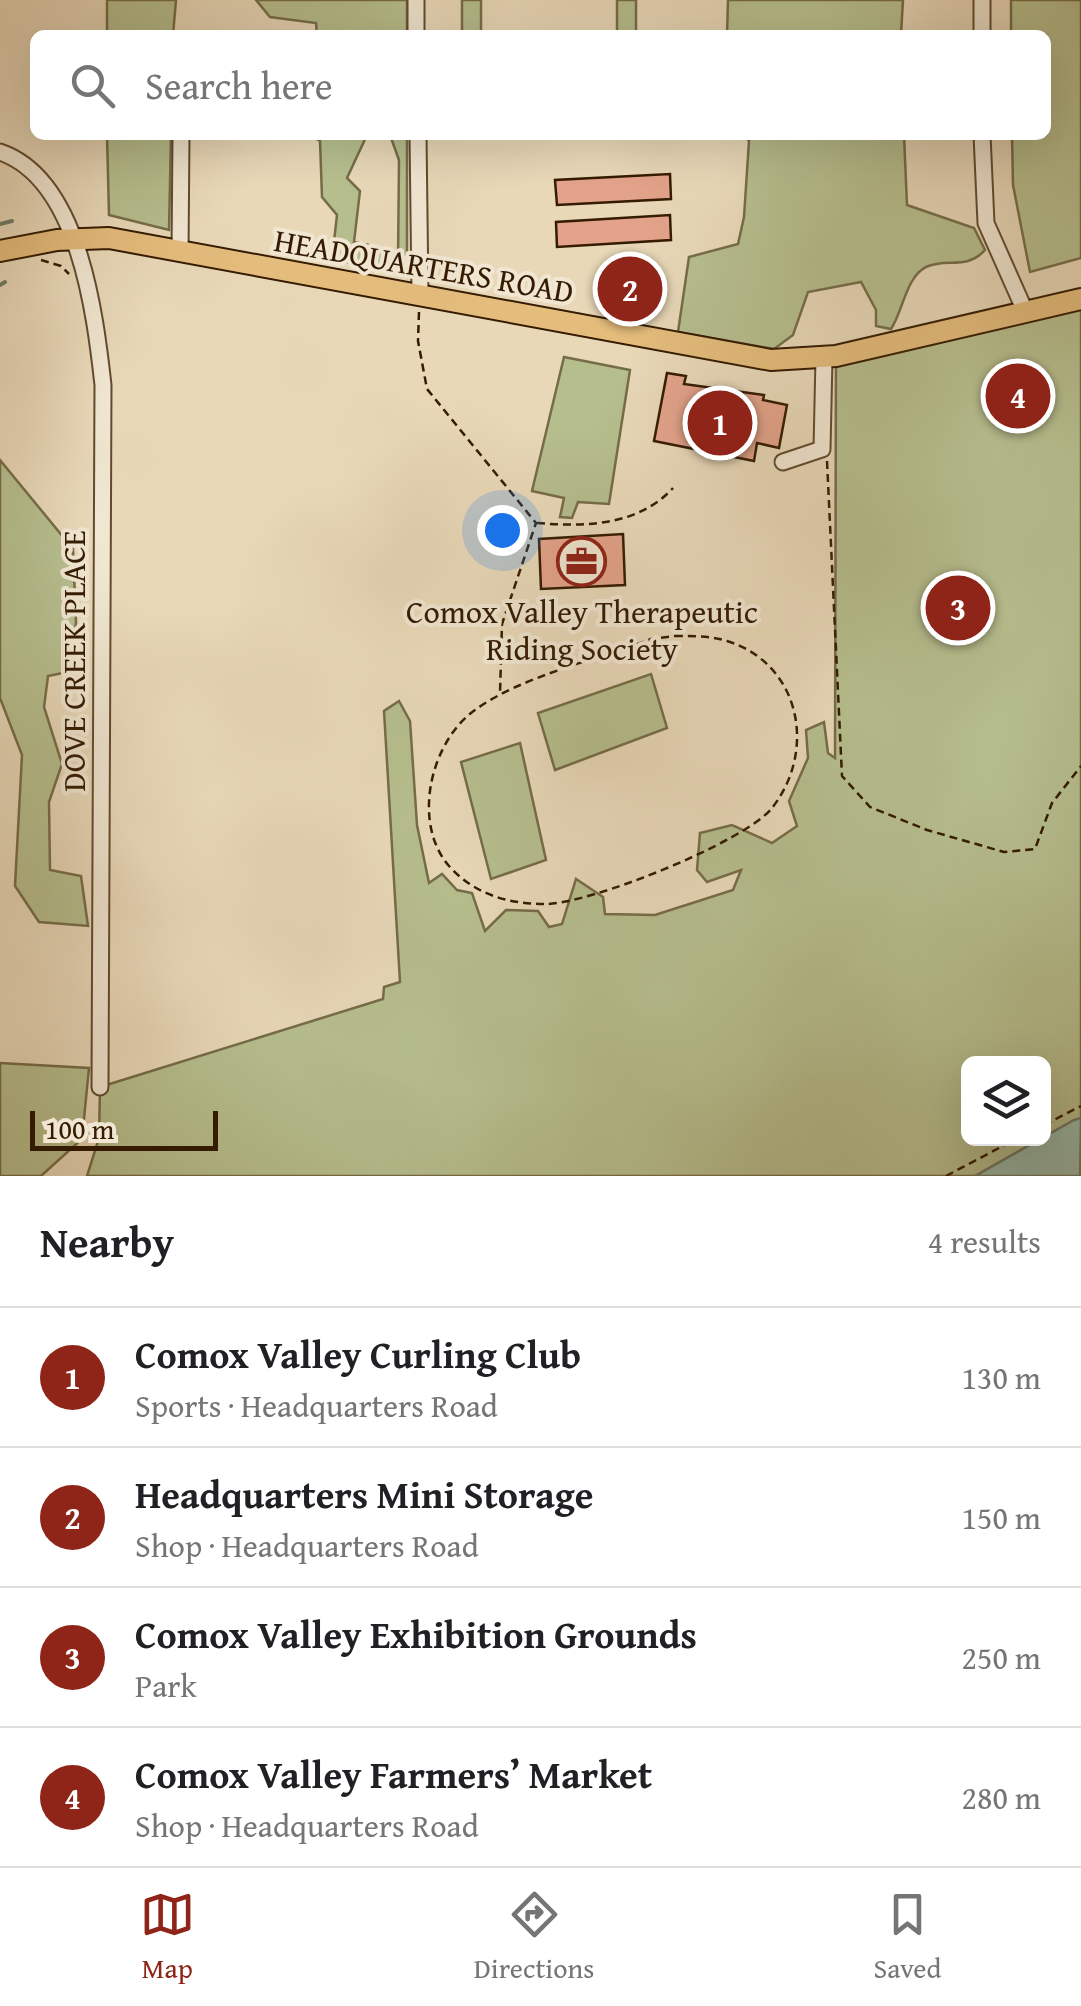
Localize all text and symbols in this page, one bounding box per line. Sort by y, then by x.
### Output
search box [30,30,1051,140]
text: Search here [145,57,333,113]
icon: search [65,58,120,113]
street label: HEADQUARTERS ROAD [271,216,578,315]
pin: 2 [598,252,662,326]
pin: 4 [986,358,1050,434]
pin: 1 [688,386,752,460]
your location [477,505,528,556]
street label: DOVE CREEK PLACE [50,530,97,792]
office icon: Comox Valley Therapeutic Riding Society [556,536,608,588]
pin: 3 [926,570,990,646]
place label: Comox Valley Therapeutic Riding Society [406,588,758,672]
map controls [961,1056,1051,1146]
button: layers [961,1056,1051,1146]
scale bar [30,1106,218,1150]
text: 100 m [45,1108,114,1149]
text: Nearby [40,1211,174,1272]
text: 4 results [928,1218,1041,1265]
text: Comox Valley Curling Club [135,1326,581,1382]
text: 1 [64,1354,81,1401]
text: 130 m [962,1354,1041,1401]
text: Sports · Headquarters Road [135,1382,498,1429]
text: Headquarters Mini Storage [135,1466,593,1522]
text: 2 [64,1494,81,1541]
text: 150 m [962,1494,1041,1541]
text: Shop · Headquarters Road [135,1522,479,1569]
text: Comox Valley Exhibition Grounds [135,1606,697,1662]
text: 3 [64,1634,81,1681]
text: 250 m [962,1634,1041,1681]
text: Park [135,1662,197,1709]
text: Comox Valley Farmers’ Market [135,1746,652,1802]
text: 4 [64,1774,81,1821]
text: 280 m [962,1774,1041,1821]
text: Shop · Headquarters Road [135,1802,479,1849]
tab: Map [140,1887,195,1988]
tab: Directions [474,1887,594,1988]
tab: Saved [874,1887,941,1988]

